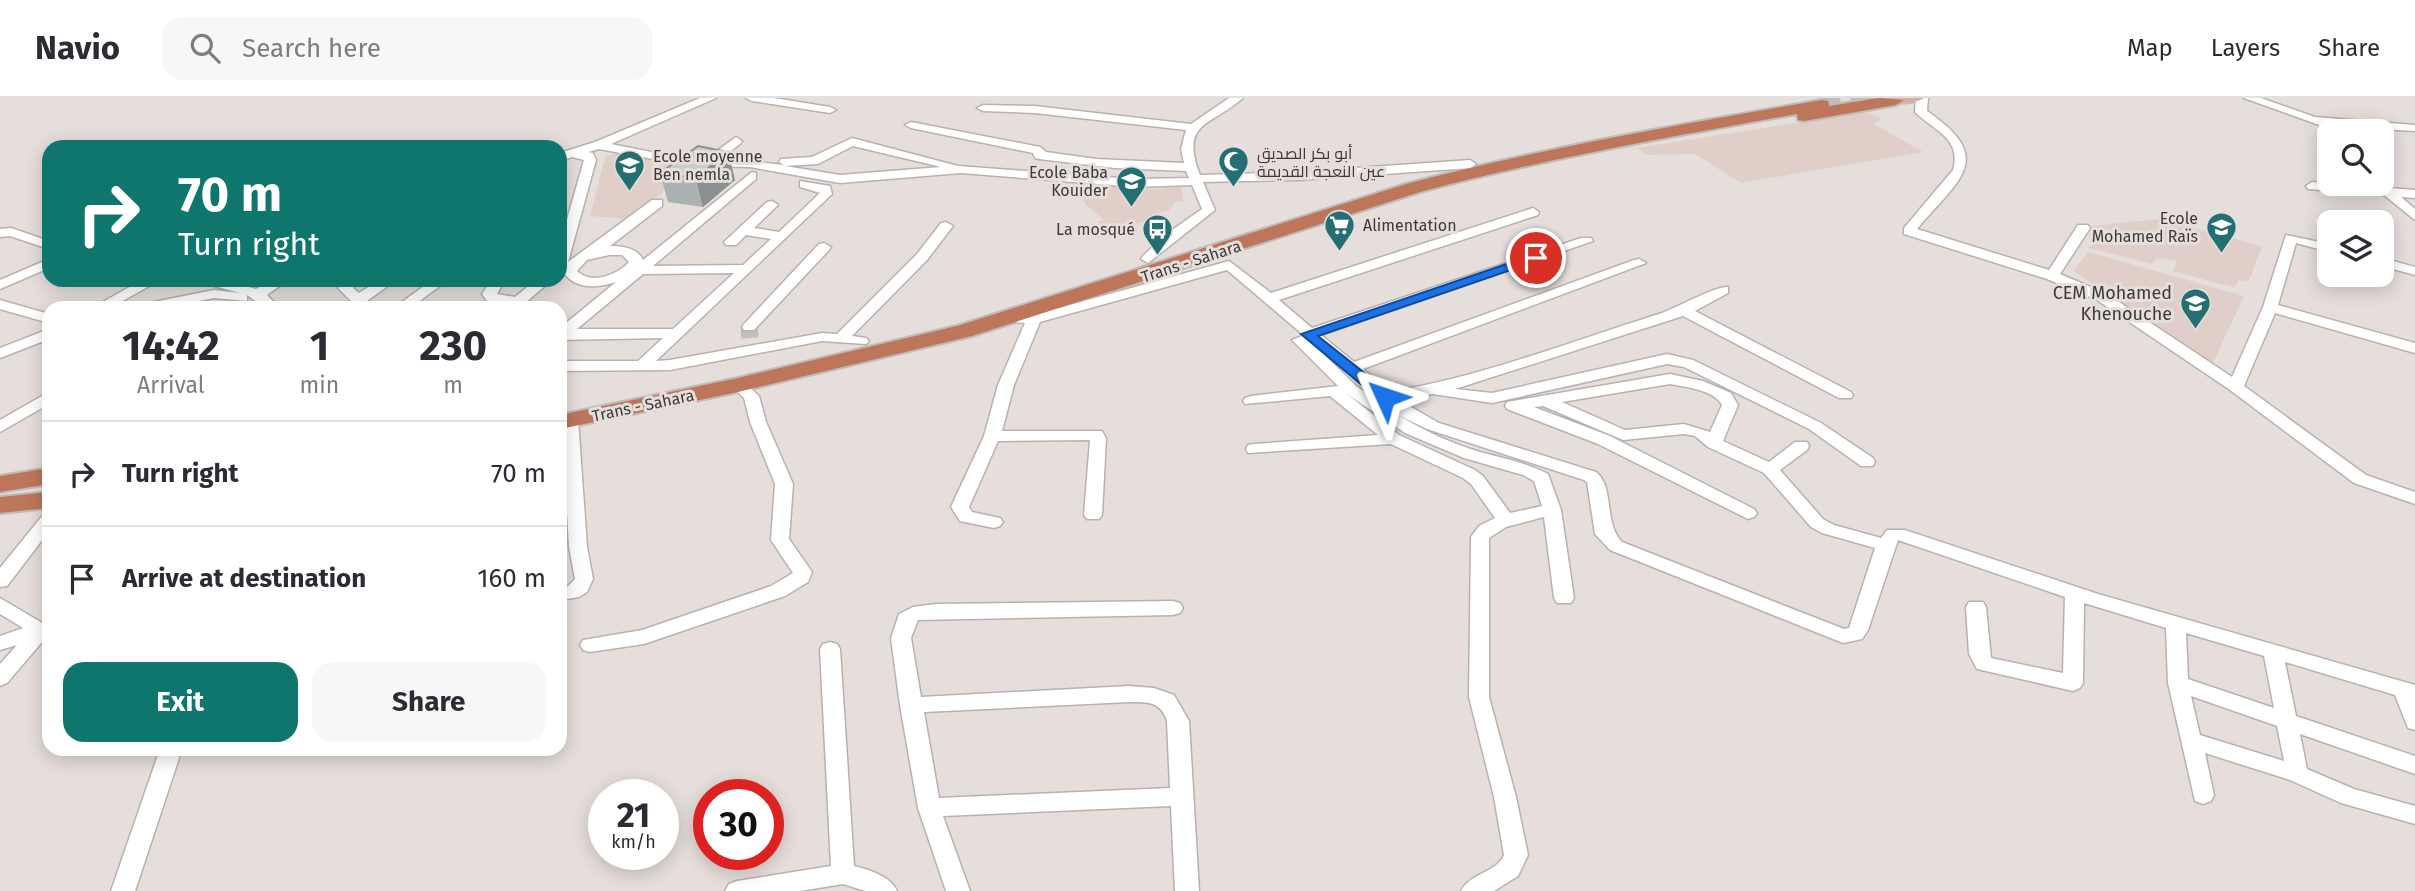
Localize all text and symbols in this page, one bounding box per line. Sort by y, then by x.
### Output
search box [162,17,652,80]
text: Navio [35,28,120,68]
icon: search [186,29,224,67]
text: Search here [242,33,381,64]
text: Map [2127,34,2173,62]
text: Layers [2211,34,2280,62]
text: Share [2318,34,2380,62]
map controls [2317,119,2394,287]
button: search [2317,119,2394,196]
place label: أبو بكر الصديق عين النعجة القديمة [1257,144,1385,182]
mosque icon: أبو بكر الصديق عين النعجة القديمة [1217,145,1251,189]
place label: Ecole moyenne Ben nemla [653,147,762,184]
school or university icon: Ecole moyenne Ben nemla [613,148,647,192]
place label: Ecole Baba Kouider [1029,163,1109,200]
school or university icon: Ecole Baba Kouider [1114,164,1148,208]
text: 70 m [178,165,282,224]
icon: right [63,168,154,259]
supermarket icon: Alimentation [1323,208,1357,252]
place label: Ecole Mohamed Raïs [2092,209,2198,246]
school or university icon: Ecole Mohamed Raïs [2204,210,2238,254]
button: layers [2317,210,2394,287]
bus stop icon: La mosqué [1141,212,1175,256]
place label: Alimentation [1363,216,1457,235]
place label: La mosqué [1056,220,1135,239]
text: Turn right [178,225,320,263]
pin [1506,228,1566,288]
street label: Trans - Sahara [1139,236,1243,287]
icon: arrive [1517,239,1555,277]
place label: CEM Mohamed Khenouche [2053,282,2172,325]
school or university icon: CEM Mohamed Khenouche [2178,286,2212,330]
text: 14:42 [122,321,220,371]
text: 1 [310,321,329,371]
text: 230 [419,321,487,371]
position arrow [1348,360,1422,434]
text: Arrival [137,371,204,399]
text: min [300,371,339,399]
text: m [443,371,463,399]
street label: Trans - Sahara [590,385,696,426]
icon: right [63,455,101,493]
text: Turn right [122,458,239,489]
text: 70 m [491,458,546,489]
icon: arrive [63,560,101,598]
text: Arrive at destination [122,563,366,594]
text: 160 m [477,563,546,594]
button: Exit [63,662,298,742]
button: Share [312,662,546,742]
speed limit sign: 30 [693,779,784,870]
text: 21 [617,794,650,836]
text: km/h [611,831,656,853]

